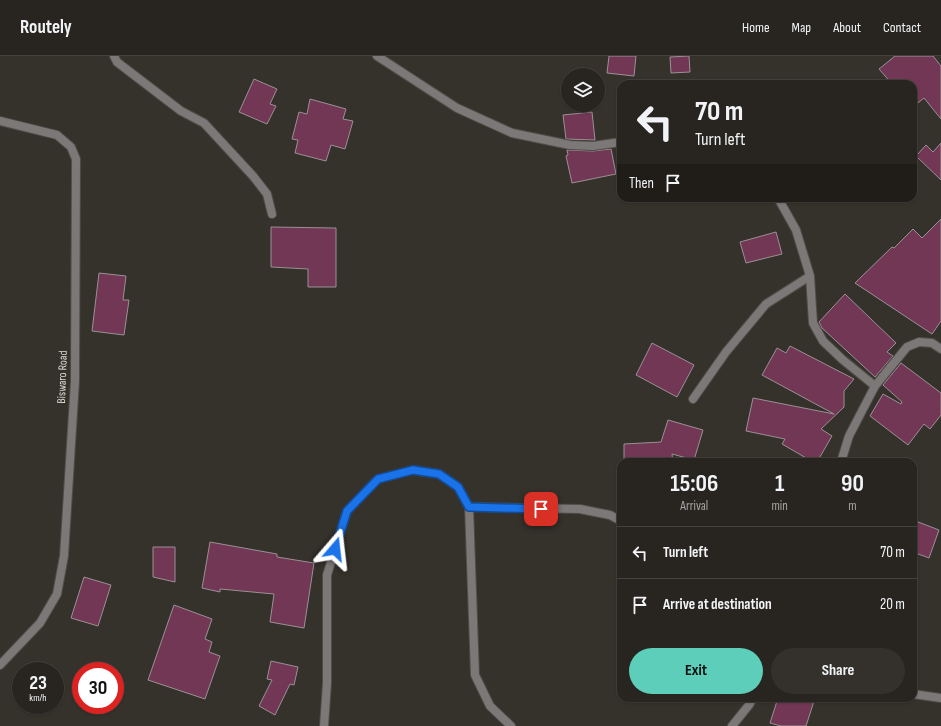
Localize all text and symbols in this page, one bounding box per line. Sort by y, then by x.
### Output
text: Routely [20,16,72,39]
text: Home [742,19,770,36]
text: Map [792,19,811,36]
text: About [833,19,861,36]
text: Contact [883,19,921,36]
map controls [561,68,605,112]
button: layers [561,68,605,112]
text: 70 m [695,95,743,128]
icon: left [629,96,681,148]
text: Turn left [695,129,746,150]
icon: arrive [662,172,684,194]
text: Then [629,174,654,193]
street label: Biswaro Road [54,350,71,404]
text: 15:06 [670,469,718,498]
text: 1 [775,469,784,498]
text: 90 [841,469,864,498]
pin [524,492,558,526]
icon: arrive [530,498,552,520]
text: Arrival [680,498,708,514]
text: min [771,498,788,514]
text: m [848,498,857,514]
position arrow [314,528,356,570]
icon: left [629,542,651,564]
text: Turn left [663,543,708,562]
text: 70 m [880,543,905,562]
icon: arrive [629,594,651,616]
text: Arrive at destination [663,595,772,614]
text: 20 m [880,595,905,614]
button: Exit [629,648,763,694]
button: Share [771,648,905,694]
speed limit sign: 30 [72,662,124,714]
text: 23 [29,671,47,695]
text: km/h [29,692,47,704]

